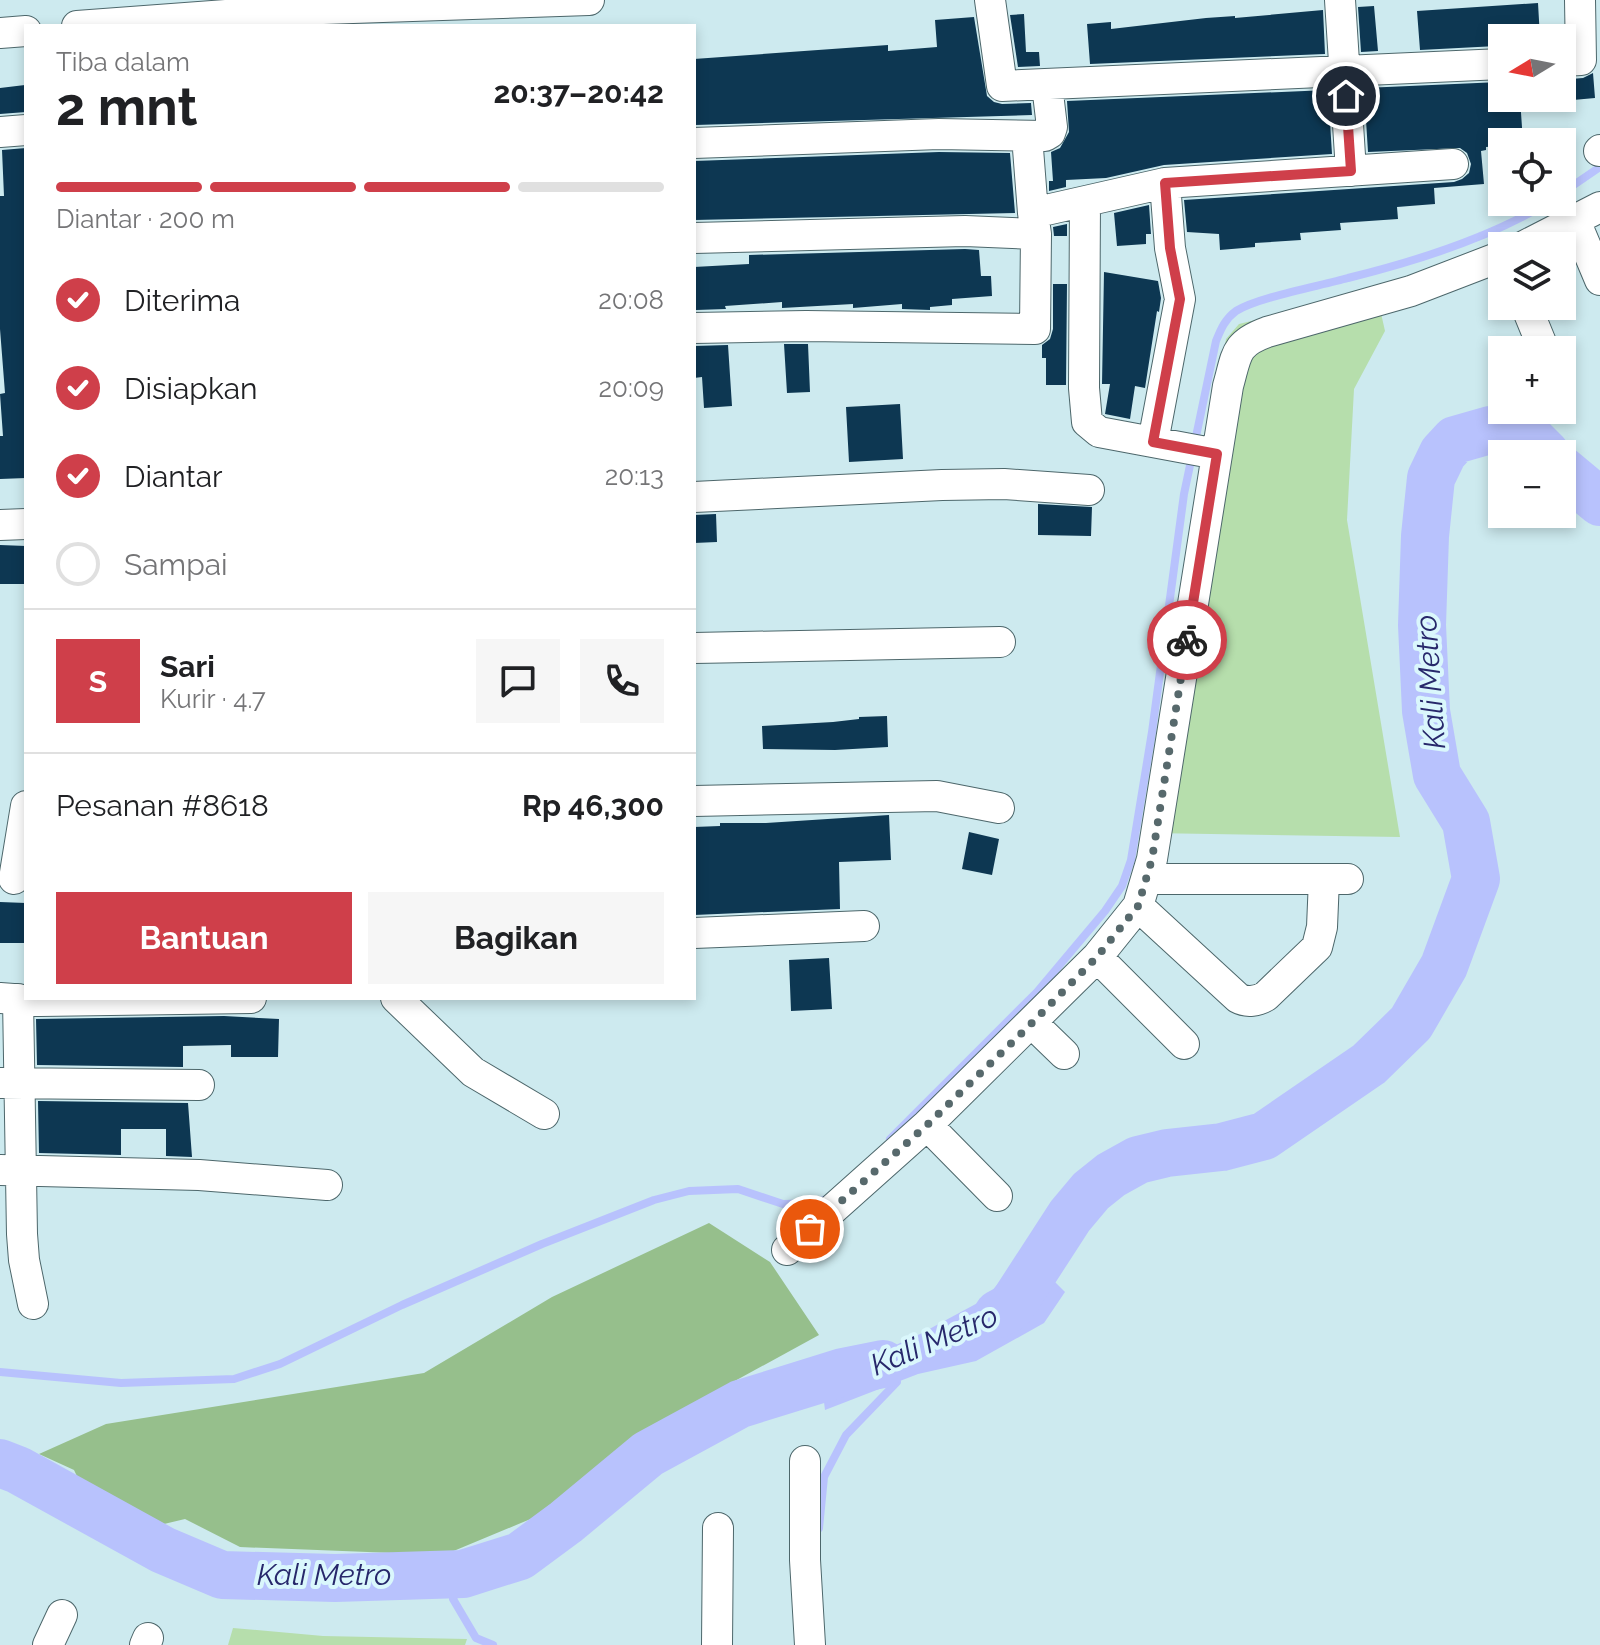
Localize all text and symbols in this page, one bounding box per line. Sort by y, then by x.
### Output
north arrow [1488,24,1576,112]
map controls [1488,24,1576,528]
text: Tiba dalam [56,47,190,77]
pin [1312,62,1380,130]
icon: home [1324,74,1368,118]
text: 20:37–20:42 [493,75,664,110]
text: 2 mnt [56,76,197,137]
button: locate [1488,128,1576,216]
text: Diantar · 200 m [56,204,235,234]
button: layers [1488,232,1576,320]
icon: check [56,278,100,322]
text: Diterima [124,283,240,318]
text: 20:08 [598,285,664,315]
button: + [1488,336,1576,424]
icon: check [56,366,100,410]
text: Disiapkan [124,371,258,406]
text: 20:09 [599,373,664,403]
button: − [1488,440,1576,528]
icon: check [56,454,100,498]
text: Diantar [124,459,223,494]
text: 20:13 [605,461,664,491]
text: Sampai [124,547,228,582]
courier [1147,600,1227,680]
water label: Kali Metro [1408,614,1452,750]
icon: bike [1165,618,1209,662]
button: chat [476,639,560,723]
button: phone [580,639,664,723]
text: Sari [160,649,215,684]
text: S [89,664,107,699]
text: Kurir · 4.7 [160,684,266,714]
text: Pesanan #8618 [56,788,269,823]
text: Rp 46,300 [522,788,664,823]
button: Bantuan [56,892,352,984]
button: Bagikan [368,892,664,984]
pin [776,1195,844,1263]
icon: bag [788,1207,832,1251]
water label: Kali Metro [865,1298,1003,1382]
water label: Kali Metro [257,1557,391,1592]

